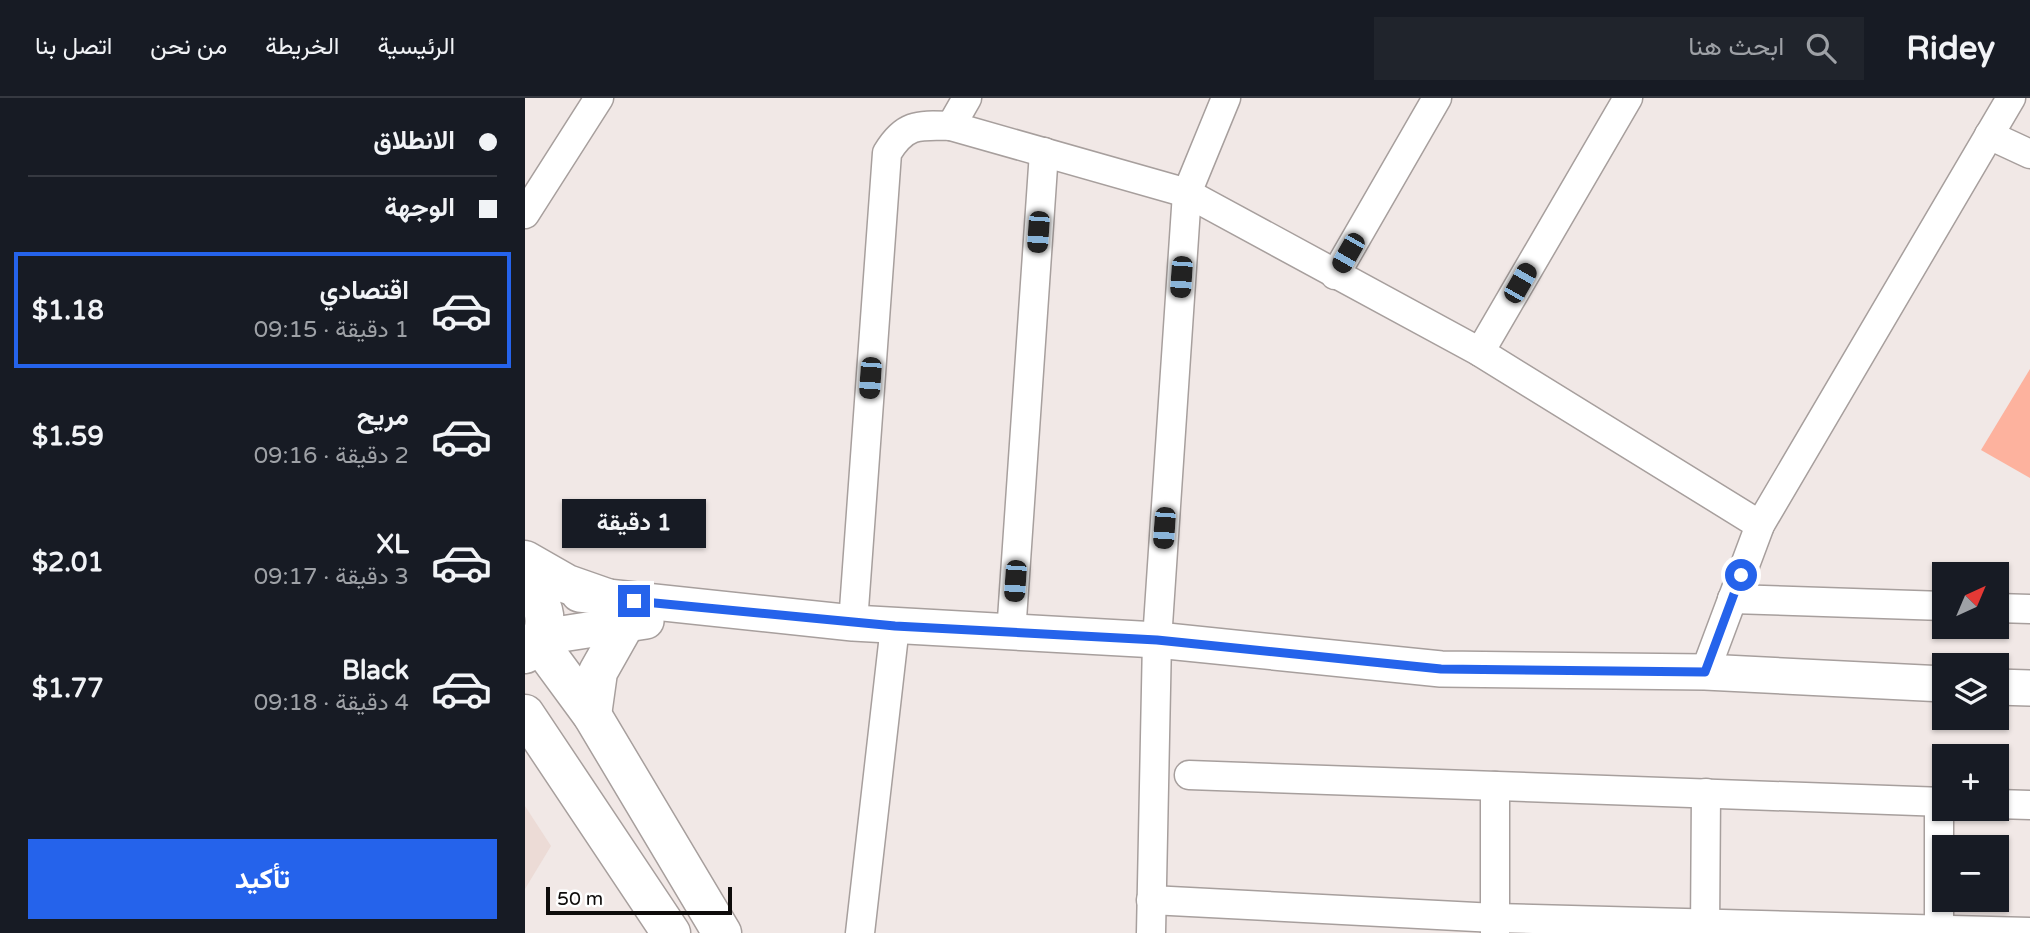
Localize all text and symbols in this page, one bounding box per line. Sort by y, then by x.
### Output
search box [1374,17,1864,80]
icon: search [1802,29,1840,67]
text: Ridey [1906,29,1995,68]
text: ابحث هنا [1688,31,1784,62]
text: اتصل بنا [35,32,112,61]
text: من نحن [150,32,227,61]
text: الخريطة [265,32,339,61]
text: الرئيسية [377,32,455,61]
text: الانطلاق [373,125,455,156]
text: الوجهة [384,192,455,223]
car [1027,210,1050,254]
car [1329,230,1368,276]
car [1170,255,1193,299]
car [1501,260,1540,306]
text: اقتصادي [320,275,409,306]
icon: car [430,279,493,342]
text: $1.18 [32,295,104,326]
text: 1 دقيقة · 09:15 [254,316,409,344]
car [859,356,882,400]
text: مريح [357,401,409,432]
icon: car [430,405,493,468]
text: $1.59 [32,421,104,452]
text: 2 دقيقة · 09:16 [254,442,409,470]
callout: 1 دقيقة [562,500,706,548]
car [1153,506,1176,550]
text: 1 دقيقة [597,509,671,537]
text: XL [377,529,409,560]
icon: car [430,531,493,594]
text: $2.01 [32,547,104,578]
car [1004,559,1027,603]
route start [1725,559,1757,591]
north arrow [1932,562,2009,639]
map controls [1932,562,2009,912]
text: 3 دقيقة · 09:17 [254,563,409,591]
route end [618,585,650,617]
button: layers [1932,653,2009,730]
text: Black [342,655,409,686]
icon: car [430,657,493,720]
text: $1.77 [32,673,104,704]
text: 4 دقيقة · 09:18 [254,689,409,717]
button: + [1932,744,2009,821]
button: − [1932,835,2009,912]
button: تأكيد [28,839,497,919]
scale bar [546,884,731,916]
text: 50 m [557,888,603,910]

